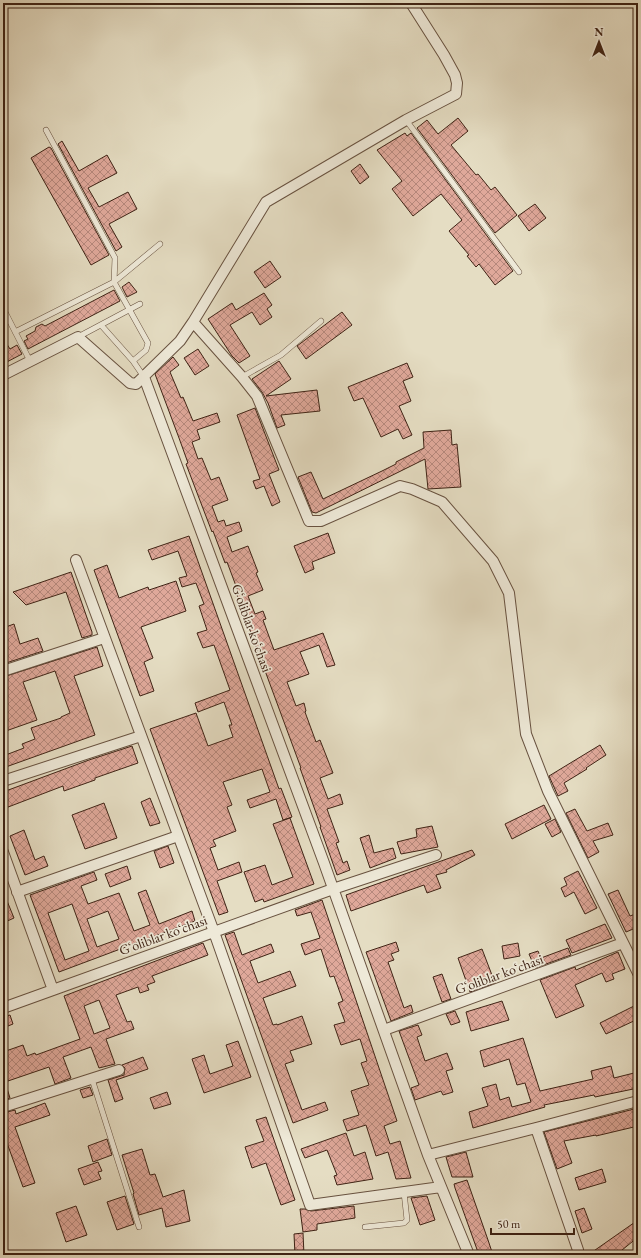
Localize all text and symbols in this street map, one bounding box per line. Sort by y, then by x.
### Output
north arrow [579,22,619,62]
text: N [595,25,604,39]
street label: Gʻoliblar koʻchasi [228,581,277,675]
street label: Gʻoliblar koʻchasi [116,910,210,959]
street label: Gʻoliblar koʻchasi [452,949,546,998]
scale bar [491,1210,574,1236]
text: 50 m [497,1216,521,1232]

